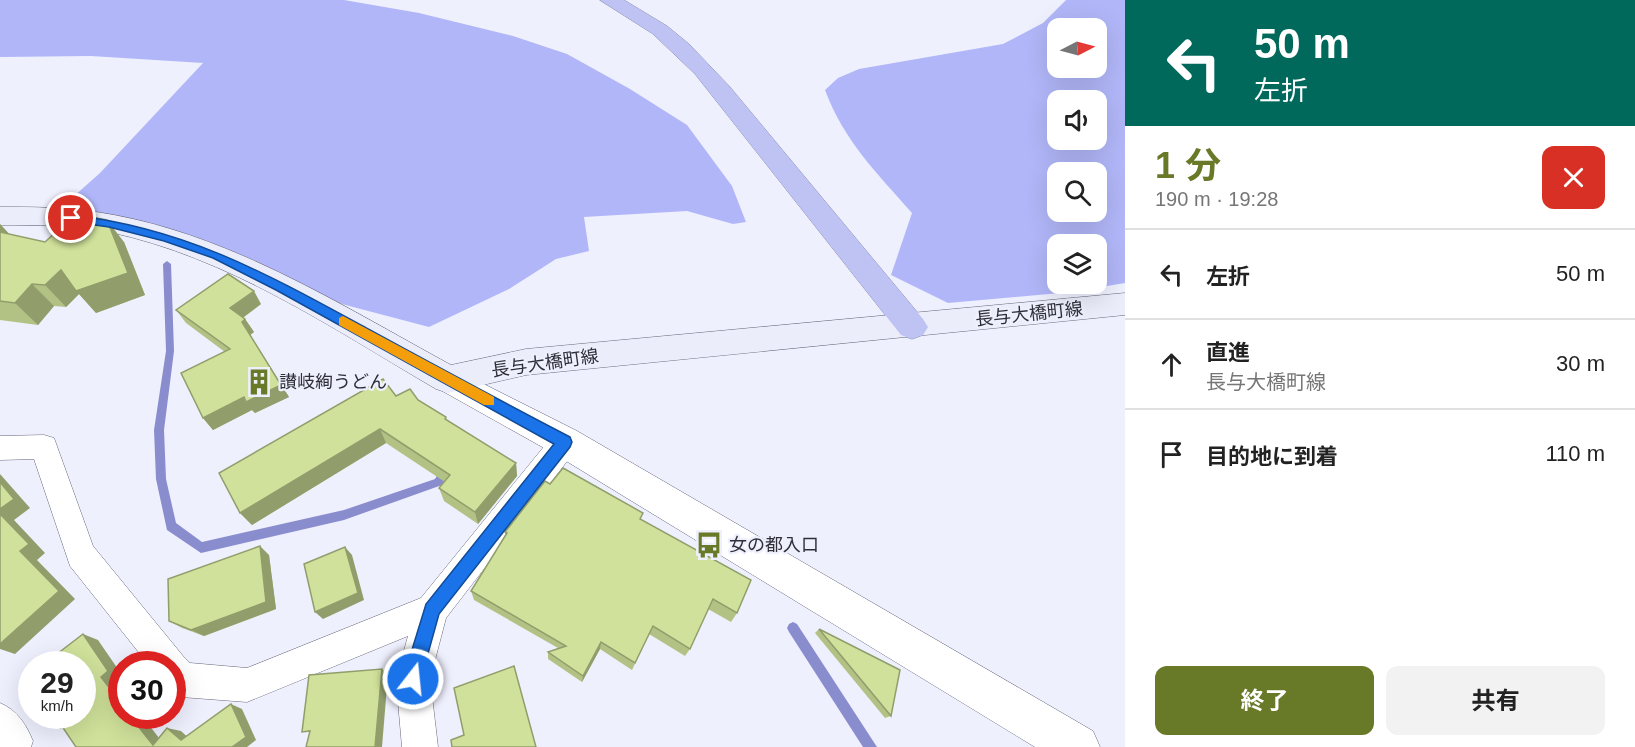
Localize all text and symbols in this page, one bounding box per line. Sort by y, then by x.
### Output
north arrow [1047,18,1107,78]
map controls [1047,18,1107,294]
text: 50 m [1254,20,1350,67]
icon: left [1155,24,1233,102]
text: 左折 [1254,76,1308,106]
button: sound [1047,90,1107,150]
text: 1 分 [1155,145,1221,186]
button: close [1542,146,1605,209]
button: search [1047,162,1107,222]
text: 190 m · 19:28 [1155,188,1278,210]
pin [45,192,96,243]
icon: arrive [54,201,87,234]
button: layers [1047,234,1107,294]
icon: left [1155,258,1188,291]
text: 50 m [1556,261,1605,286]
text: 左折 [1206,264,1250,289]
street label: 長与大橋町線 [974,298,1084,330]
text: 直進 [1206,340,1250,365]
street label: 長与大橋町線 [490,346,600,380]
icon: ahead [1155,348,1188,381]
text: 30 m [1556,351,1605,376]
building icon: 讃岐絢うどん [244,367,274,397]
text: 長与大橋町線 [1206,371,1326,393]
place label: 讃岐絢うどん [279,372,387,392]
icon: arrive [1155,438,1188,471]
text: 110 m [1545,441,1605,466]
text: 目的地に到着 [1206,444,1338,469]
bus stop icon: 女の都入口 [694,530,724,560]
place label: 女の都入口 [729,535,819,555]
position arrow [381,647,445,711]
speed limit sign: 30 [108,651,186,729]
text: 29 [40,666,74,699]
button: 終了 [1155,666,1374,735]
button: 共有 [1386,666,1605,735]
text: km/h [41,697,73,714]

